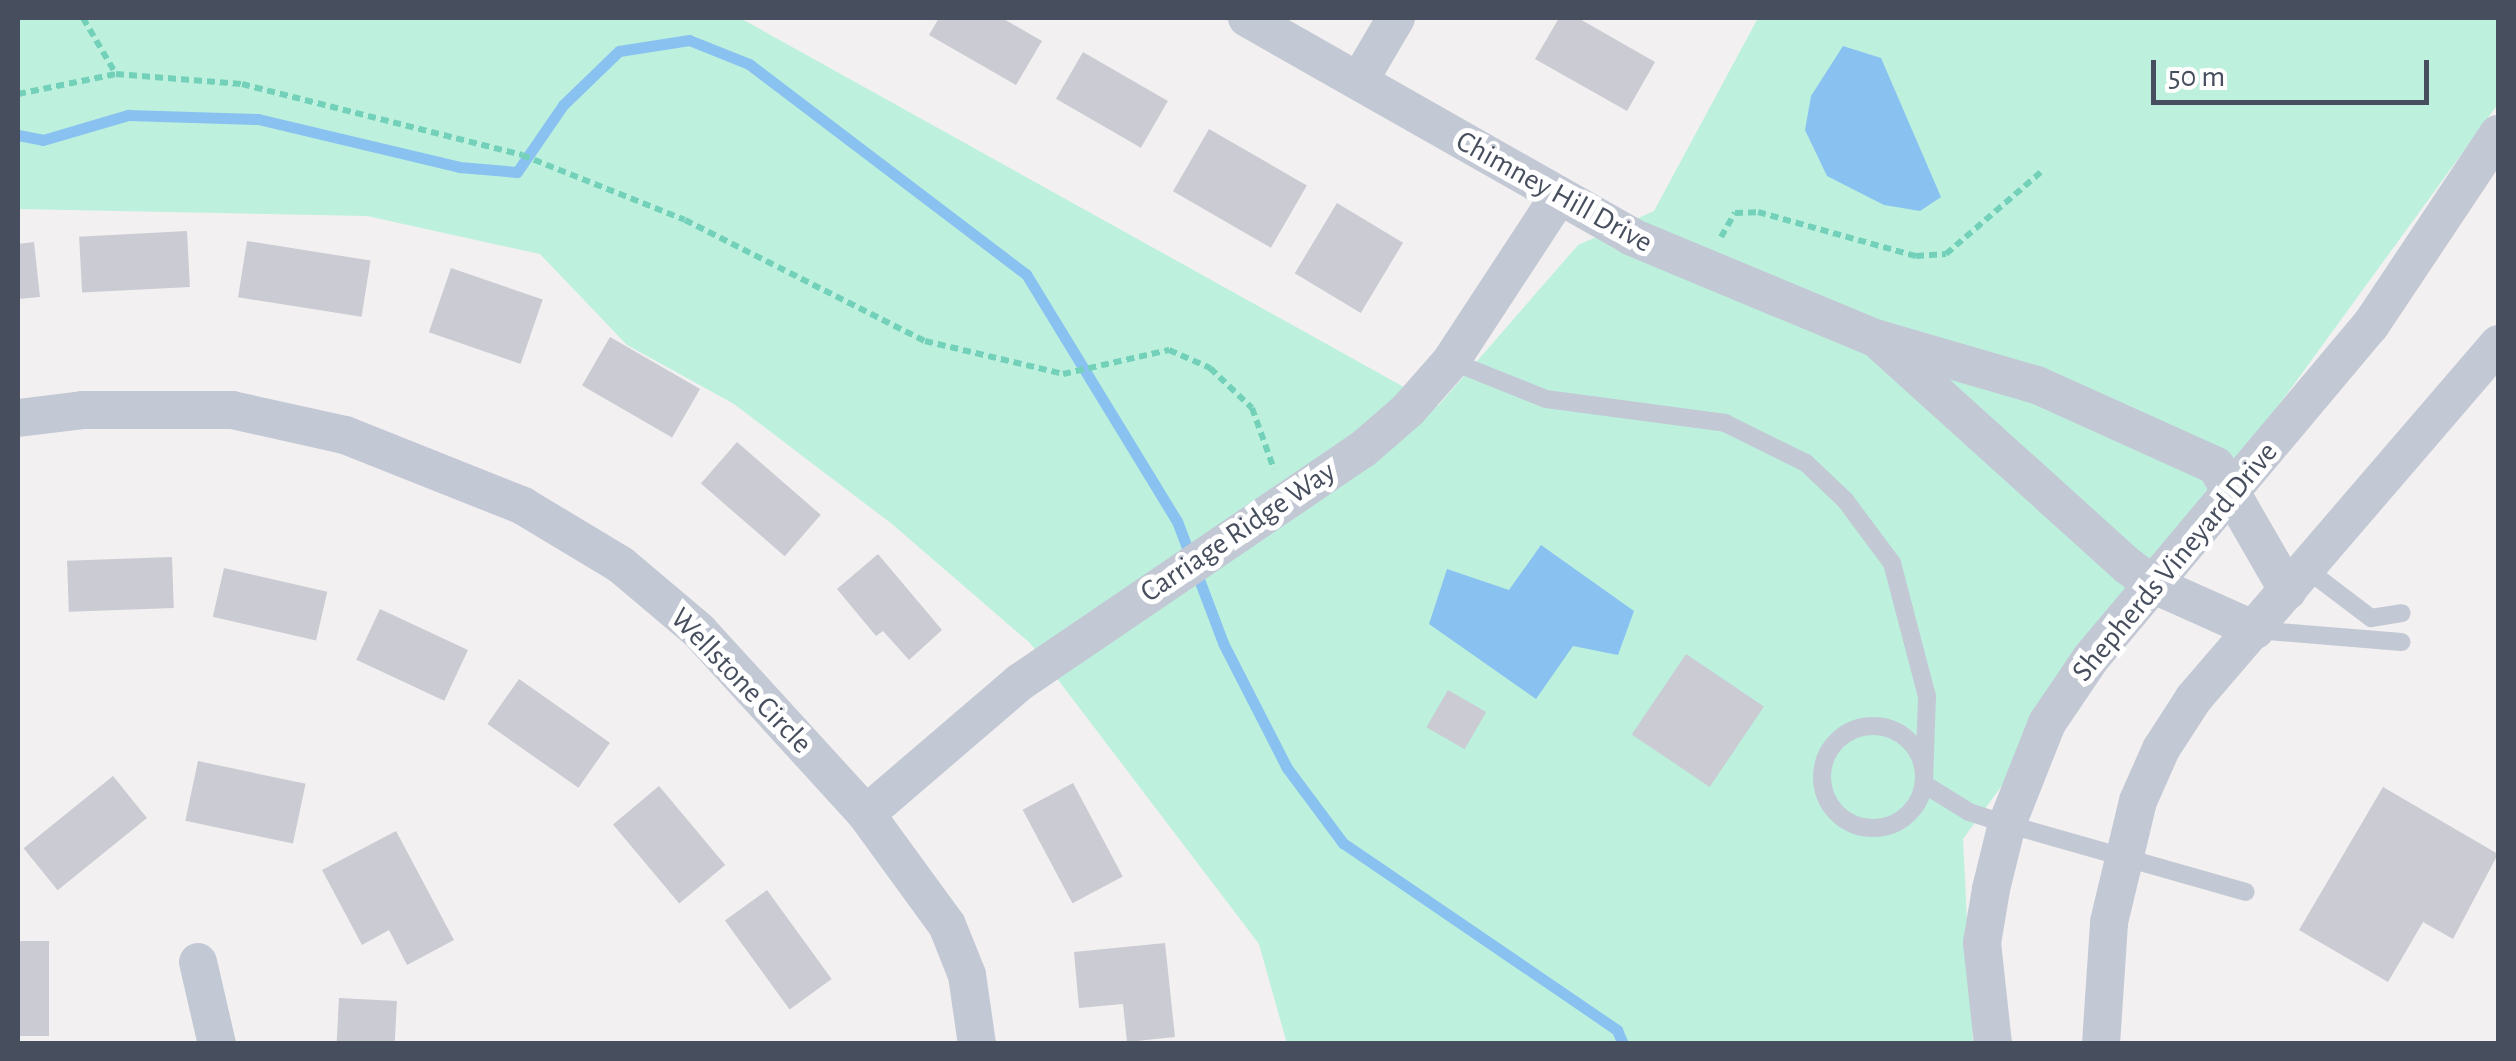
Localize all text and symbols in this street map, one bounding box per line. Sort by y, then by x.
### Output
scale bar [2156,40,2434,102]
text: 50 m [2168,62,2225,92]
street label: Chimney Hill Drive [1449,123,1659,261]
street label: Shepherds Vineyard Drive [2064,435,2286,689]
street label: Carriage Ridge Way [1134,454,1342,610]
street label: Wellstone Circle [663,601,819,761]

